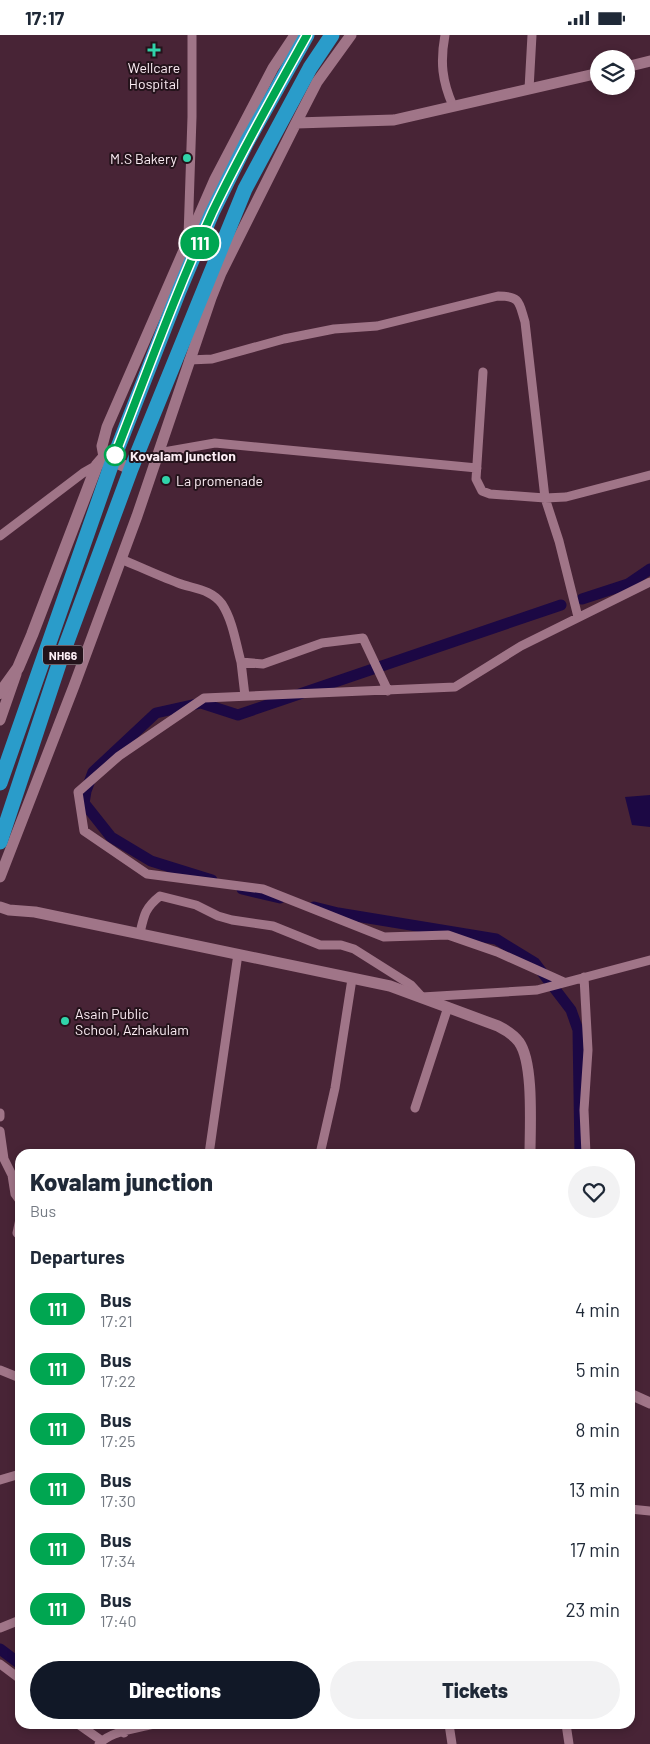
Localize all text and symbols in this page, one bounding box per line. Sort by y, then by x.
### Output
text: 17:17 [25,6,64,29]
marker: Wellcare Hospital [147,43,161,57]
map controls [590,50,635,95]
button: layers [590,50,635,95]
place label: Wellcare Hospital [128,59,180,92]
place label: M.S Bakery [110,150,178,167]
marker: M.S Bakery [181,152,193,164]
line badge: 111 [171,227,229,259]
text: 111 [190,232,210,254]
marker: Kovalam junction [104,444,126,466]
place label: Kovalam junction [130,447,236,464]
place label: La promenade [176,472,263,489]
marker: La promenade [160,474,172,486]
road number: NH66 [43,645,83,665]
place label: Asain Public School, Azhakulam [75,1005,189,1038]
marker: Asain Public School, Azhakulam [59,1015,71,1027]
button: heart [568,1166,620,1218]
text: Kovalam junction [30,1167,213,1196]
text: Bus [30,1201,56,1220]
text: Departures [30,1245,125,1268]
text: Bus [100,1288,132,1311]
text: 111 [48,1298,67,1320]
text: 4 min [575,1298,620,1321]
text: 17:21 [100,1311,133,1330]
text: Bus [100,1348,132,1371]
text: 111 [48,1358,67,1380]
text: 5 min [576,1358,620,1381]
text: 17:22 [100,1371,136,1390]
text: Bus [100,1408,132,1431]
text: 111 [48,1418,67,1440]
text: 8 min [576,1418,620,1441]
text: 17:25 [100,1431,135,1450]
text: Bus [100,1468,132,1491]
text: 111 [48,1478,67,1500]
text: 13 min [569,1478,620,1501]
text: 17:30 [100,1491,136,1510]
text: Bus [100,1528,132,1551]
text: 111 [48,1538,67,1560]
text: 17 min [570,1538,620,1561]
text: 17:34 [100,1551,136,1570]
text: Bus [100,1588,132,1611]
text: 111 [48,1598,67,1620]
text: 23 min [566,1598,620,1621]
text: 17:40 [100,1611,136,1630]
button: Directions [30,1661,320,1719]
button: Tickets [330,1661,620,1719]

